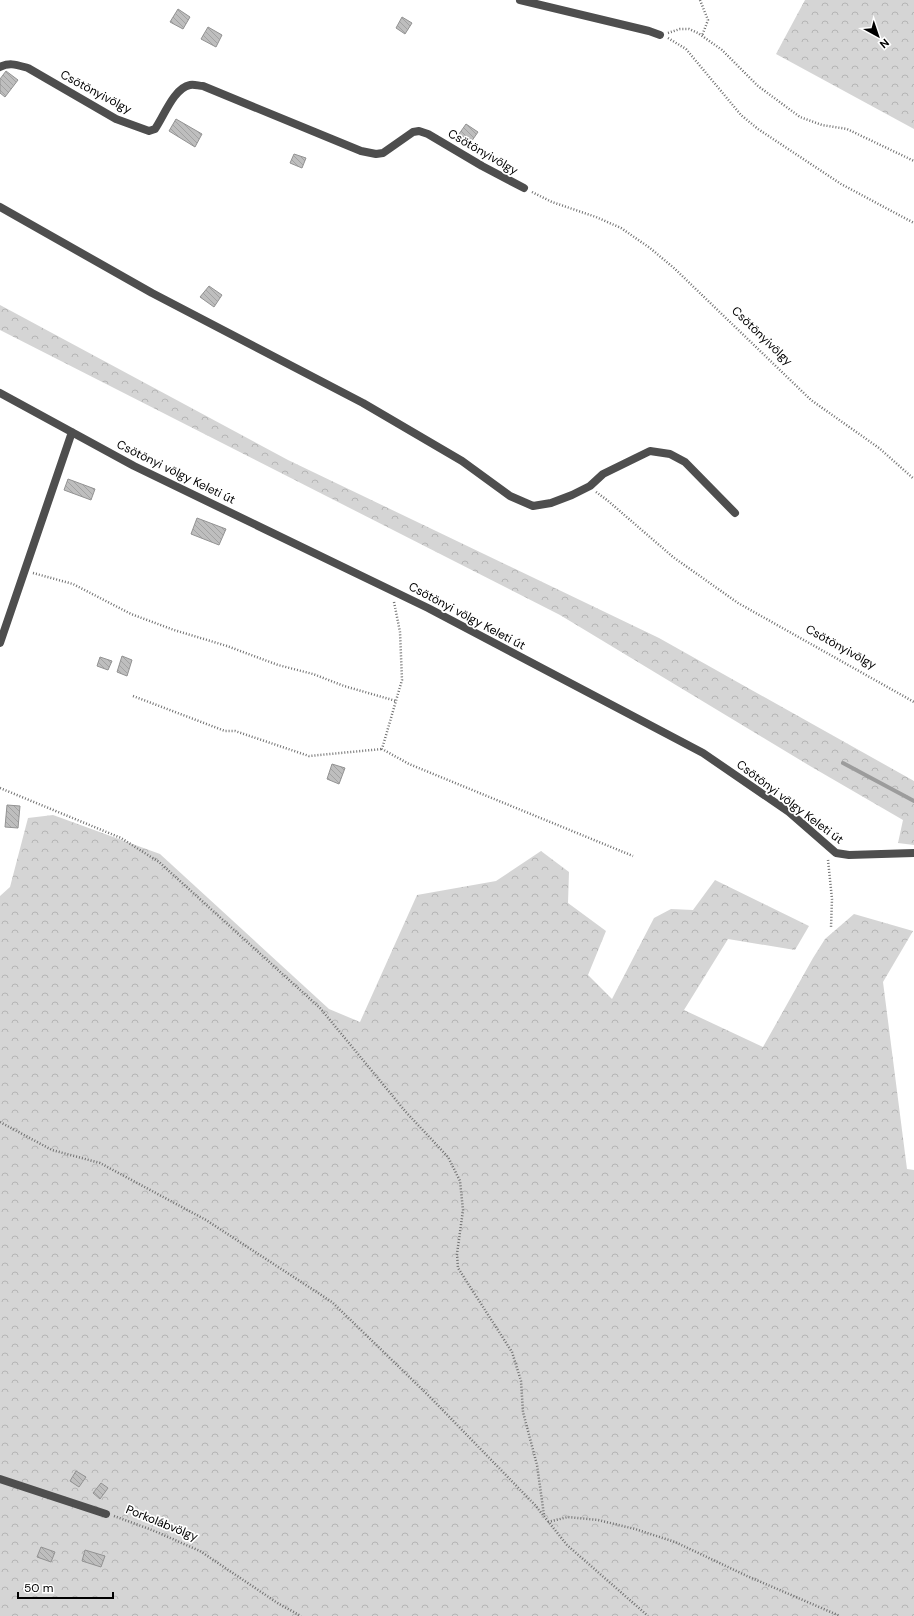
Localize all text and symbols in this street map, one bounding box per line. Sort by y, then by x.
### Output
north arrow [858,16,898,56]
text: N [877,36,892,52]
street label: Csötönyivölgy [58,66,135,118]
street label: Csötönyivölgy [445,125,521,179]
street label: Csötönyivölgy [728,303,796,369]
street label: Csötönyi völgy Keleti út [114,436,238,508]
street label: Csötönyi völgy Keleti út [406,578,528,654]
street label: Csötönyivölgy [803,621,880,673]
street label: Csötönyi völgy Keleti út [733,756,847,848]
street label: Porkolábvölgy [124,1501,201,1545]
scale bar [18,1574,113,1600]
text: 50 m [24,1580,53,1596]

